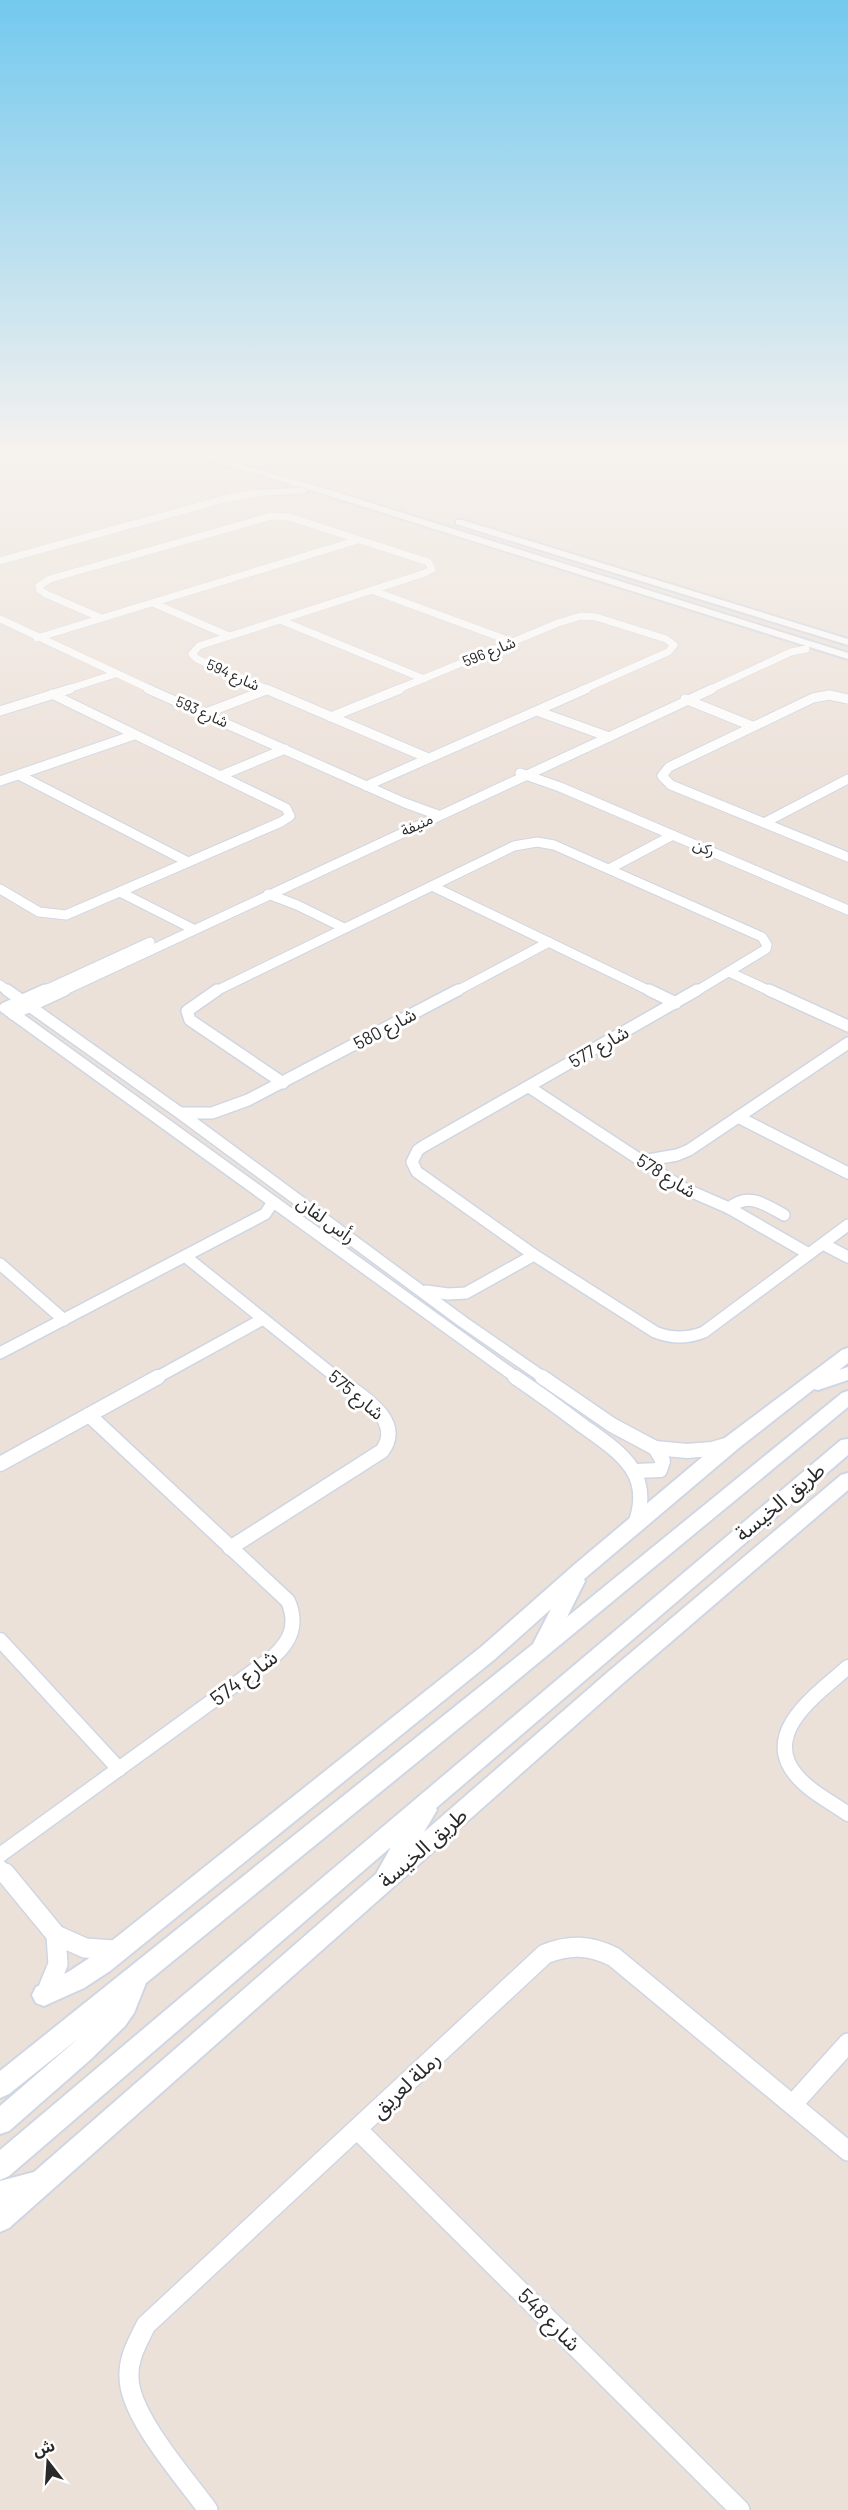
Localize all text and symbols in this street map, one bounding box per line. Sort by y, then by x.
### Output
street label: شارع 596 [460,632,519,674]
street label: شارع 594 [203,654,263,697]
street label: شارع 593 [172,692,232,734]
street label: منيفة [398,809,436,839]
street label: ركن [690,834,718,861]
street label: شارع 580 [350,1003,421,1057]
street label: شارع 577 [565,1020,634,1075]
street label: شارع 578 [631,1148,700,1205]
street label: رأس لفان [292,1191,360,1249]
street label: شارع 575 [322,1365,389,1427]
street label: طريق الخيسة [729,1456,830,1547]
street label: شارع 574 [205,1644,284,1713]
street label: طريق الخيسة [373,1802,473,1894]
street label: رملة لعريق [365,2045,446,2124]
street label: شارع 548 [511,2282,587,2358]
north arrow [18,2432,78,2492]
text: ش [30,2435,57,2460]

